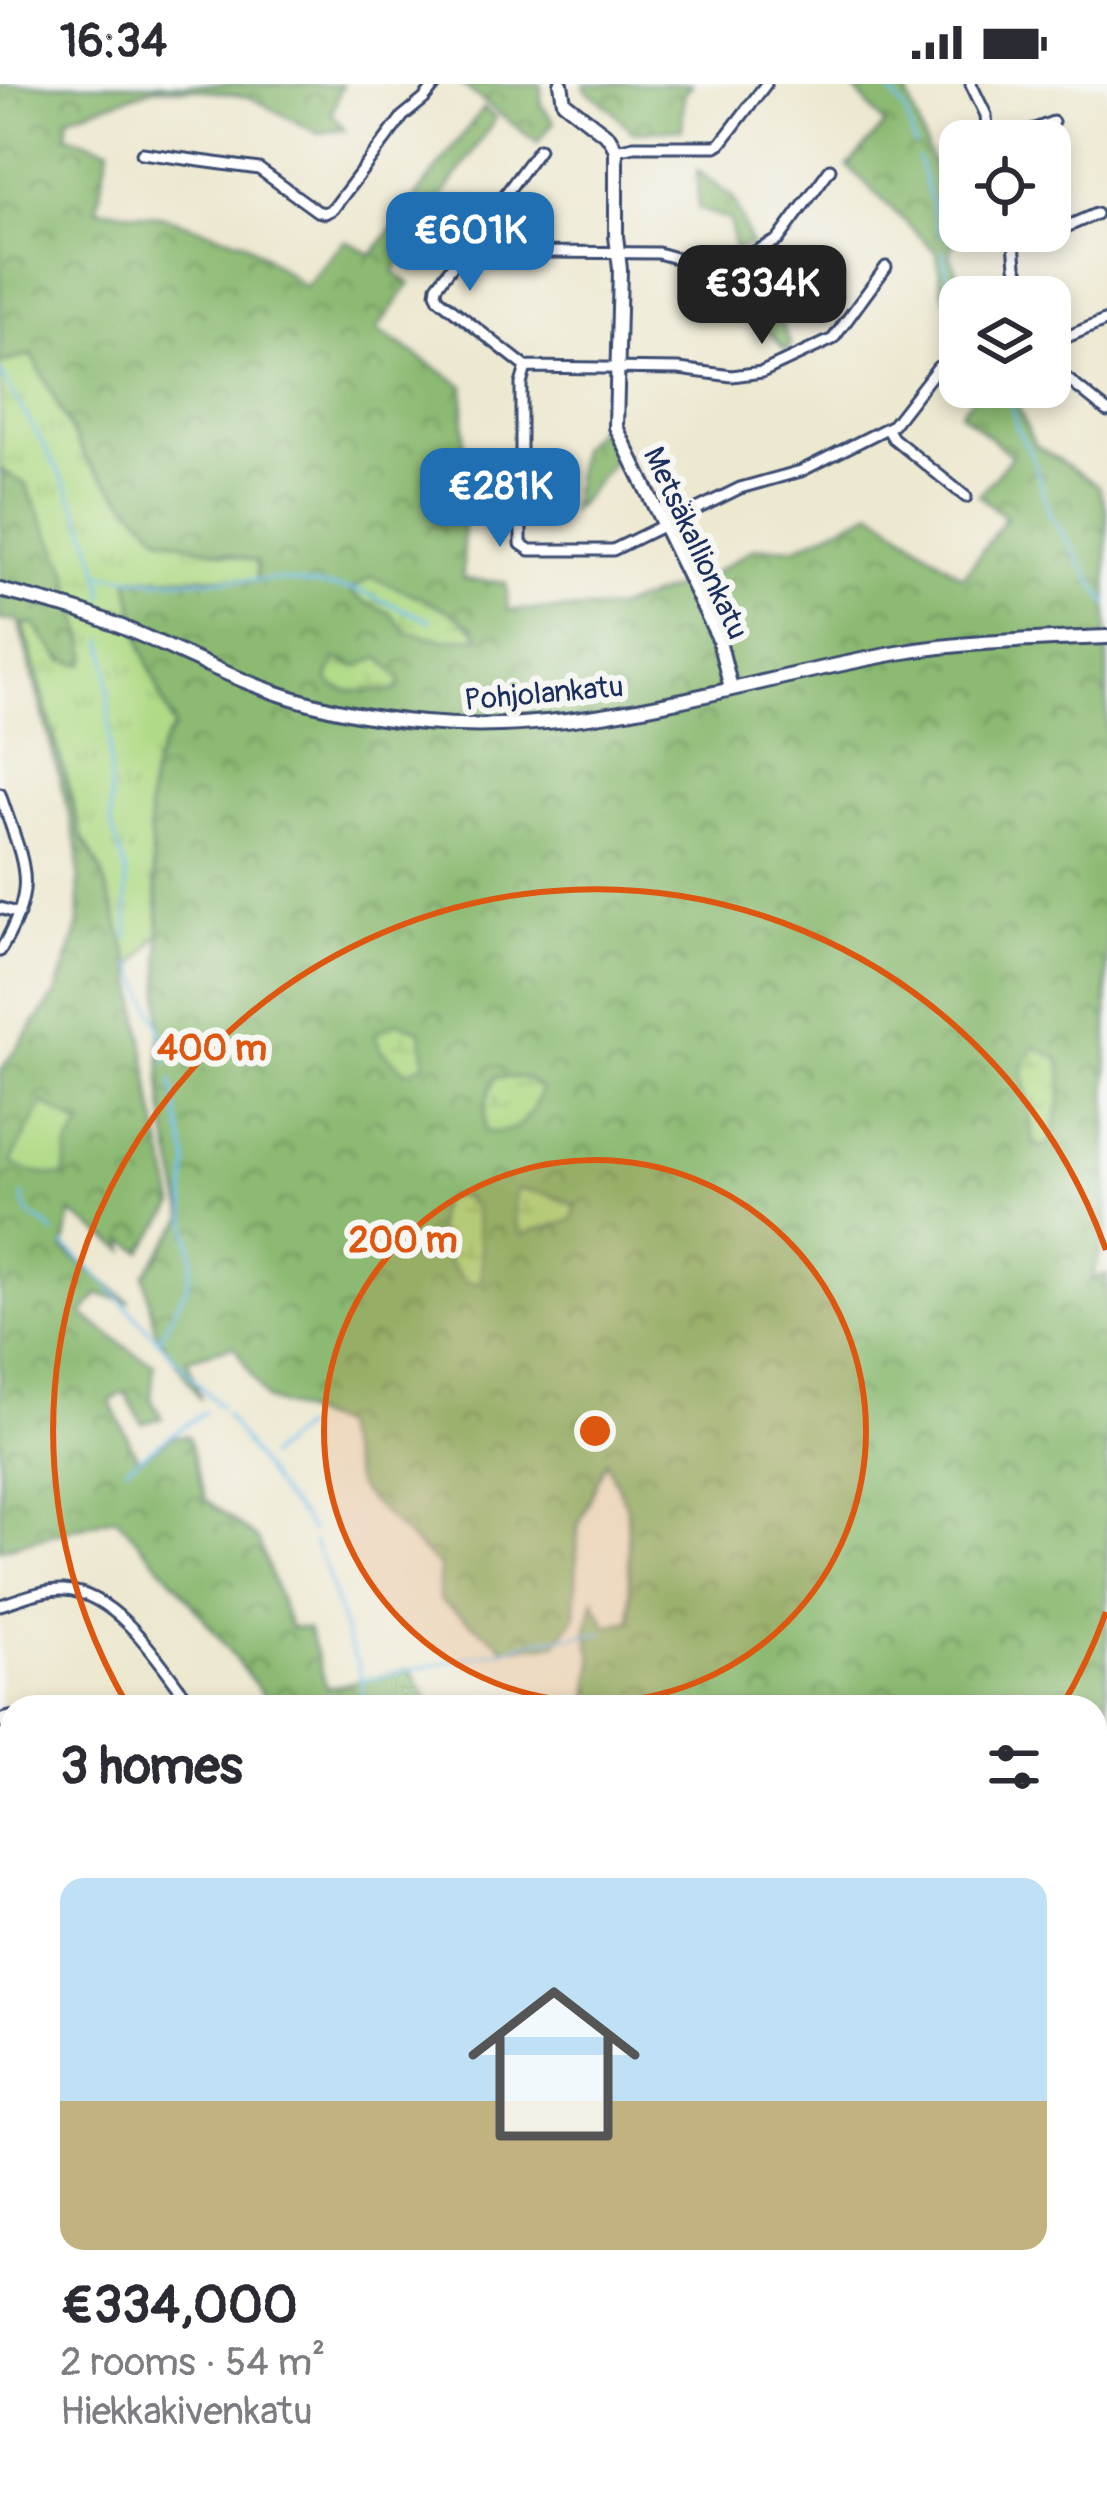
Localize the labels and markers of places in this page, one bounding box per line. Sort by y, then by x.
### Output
pin: €601K [386,192,554,294]
pin: €334K [678,245,846,347]
pin: €281K [416,448,584,550]
centre of rings [574,1410,616,1452]

